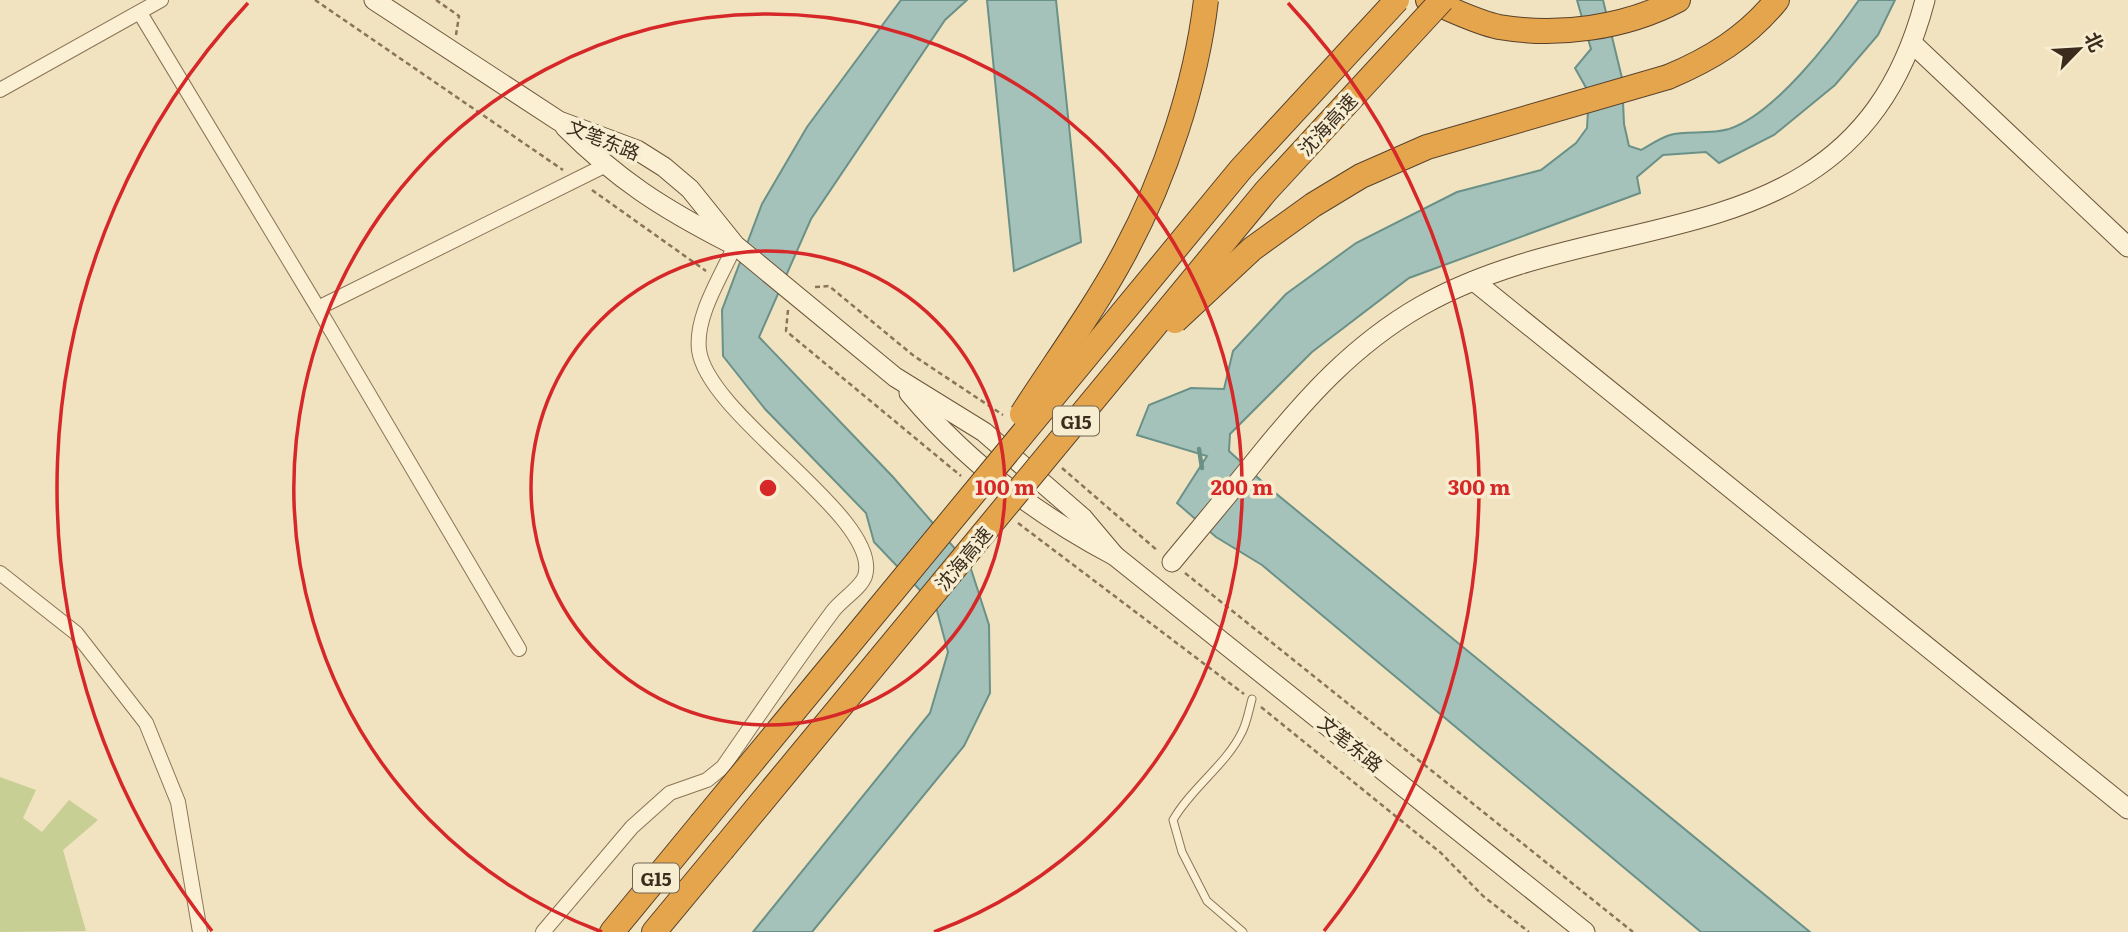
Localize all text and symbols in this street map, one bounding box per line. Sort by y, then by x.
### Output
north arrow [2044,14,2114,84]
text: 北 [2079,27,2112,56]
street label: 沈海高速 [1291,87,1363,161]
street label: 文笔东路 [564,112,644,166]
road number: G15 [1053,407,1099,436]
text: 100 m [975,470,1035,501]
text: 200 m [1211,470,1273,501]
text: 300 m [1448,470,1510,501]
centre of rings [756,476,780,500]
street label: 沈海高速 [928,520,998,596]
street label: 文笔东路 [1313,708,1389,778]
road number: G15 [633,864,679,892]

